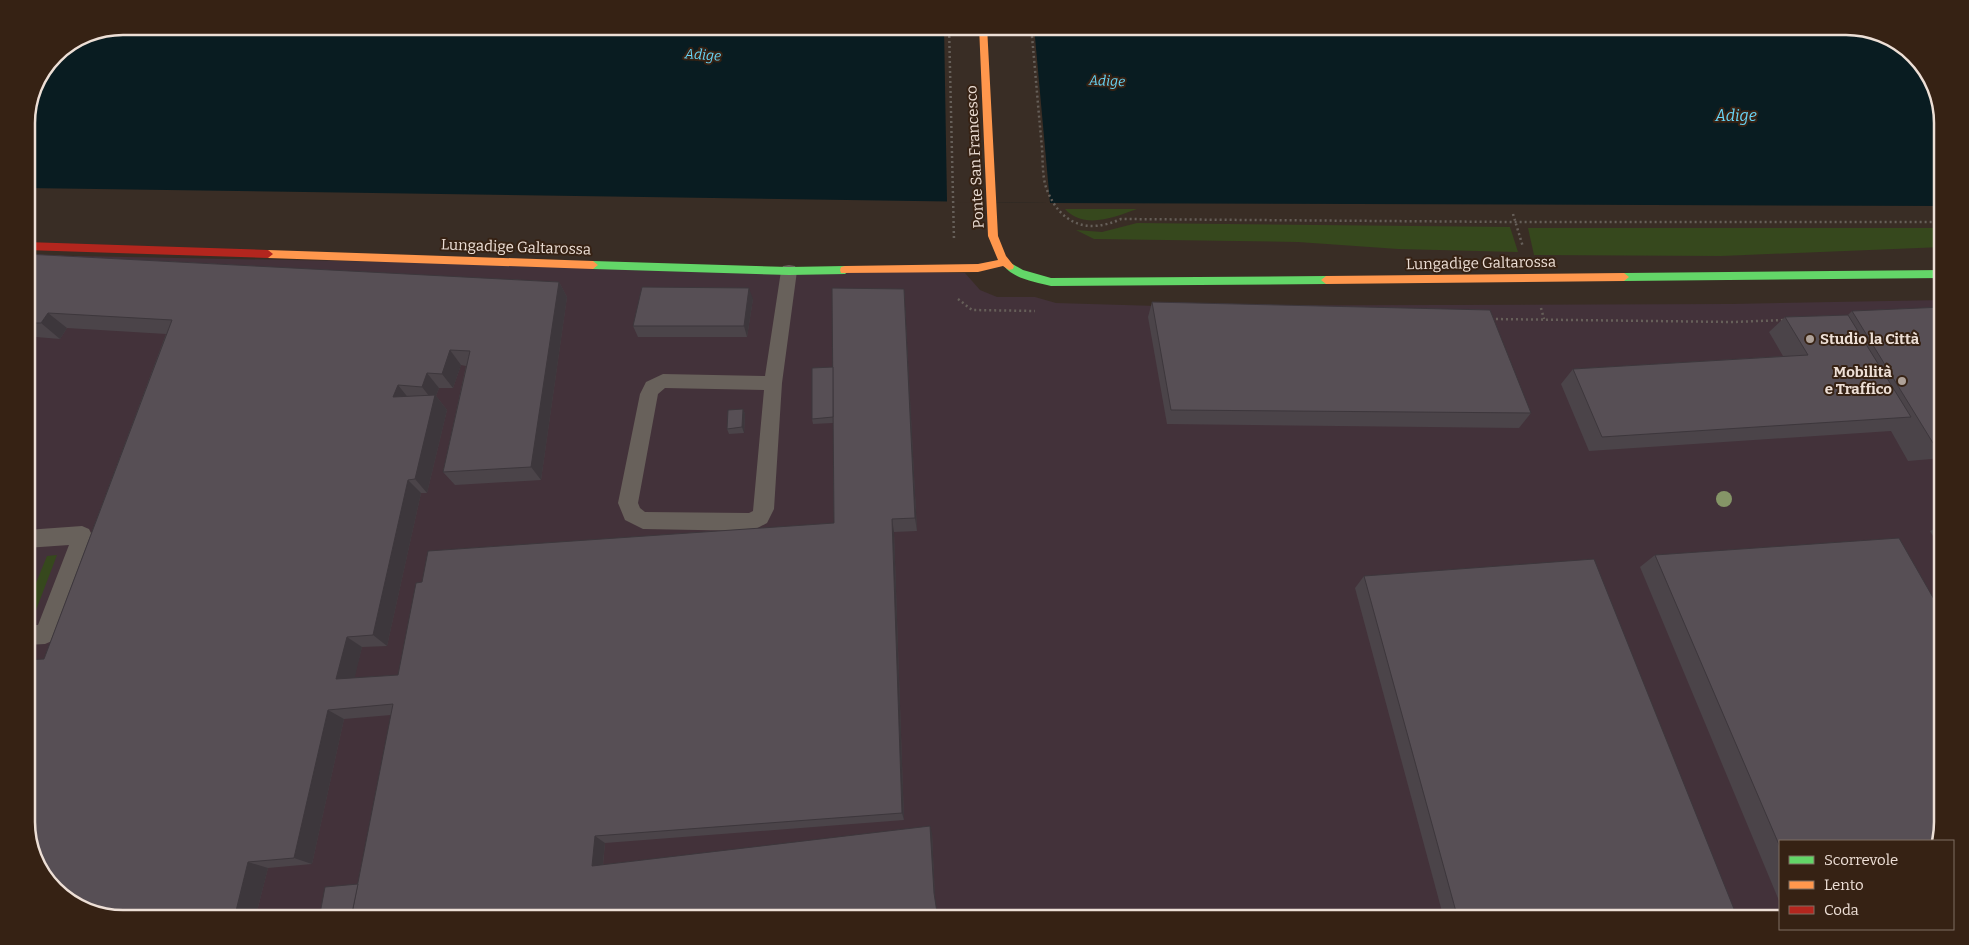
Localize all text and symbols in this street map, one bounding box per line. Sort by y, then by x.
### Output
water label: Adige [683,45,722,65]
water label: Adige [1088,72,1125,90]
street label: Ponte San Francesco [962,85,988,229]
water label: Adige [1714,106,1757,125]
street label: Lungadige Galtarossa [441,235,591,259]
street label: Lungadige Galtarossa [1406,253,1556,273]
place label: Studio la Città [1820,330,1920,348]
marker: Studio la Città [1804,333,1816,345]
place label: Mobilità e Traffico [1825,363,1893,398]
marker: Mobilità e Traffico [1896,375,1908,387]
legend [1779,840,1954,930]
text: Scorrevole [1824,851,1898,869]
text: Lento [1824,876,1864,894]
text: Coda [1824,901,1859,919]

